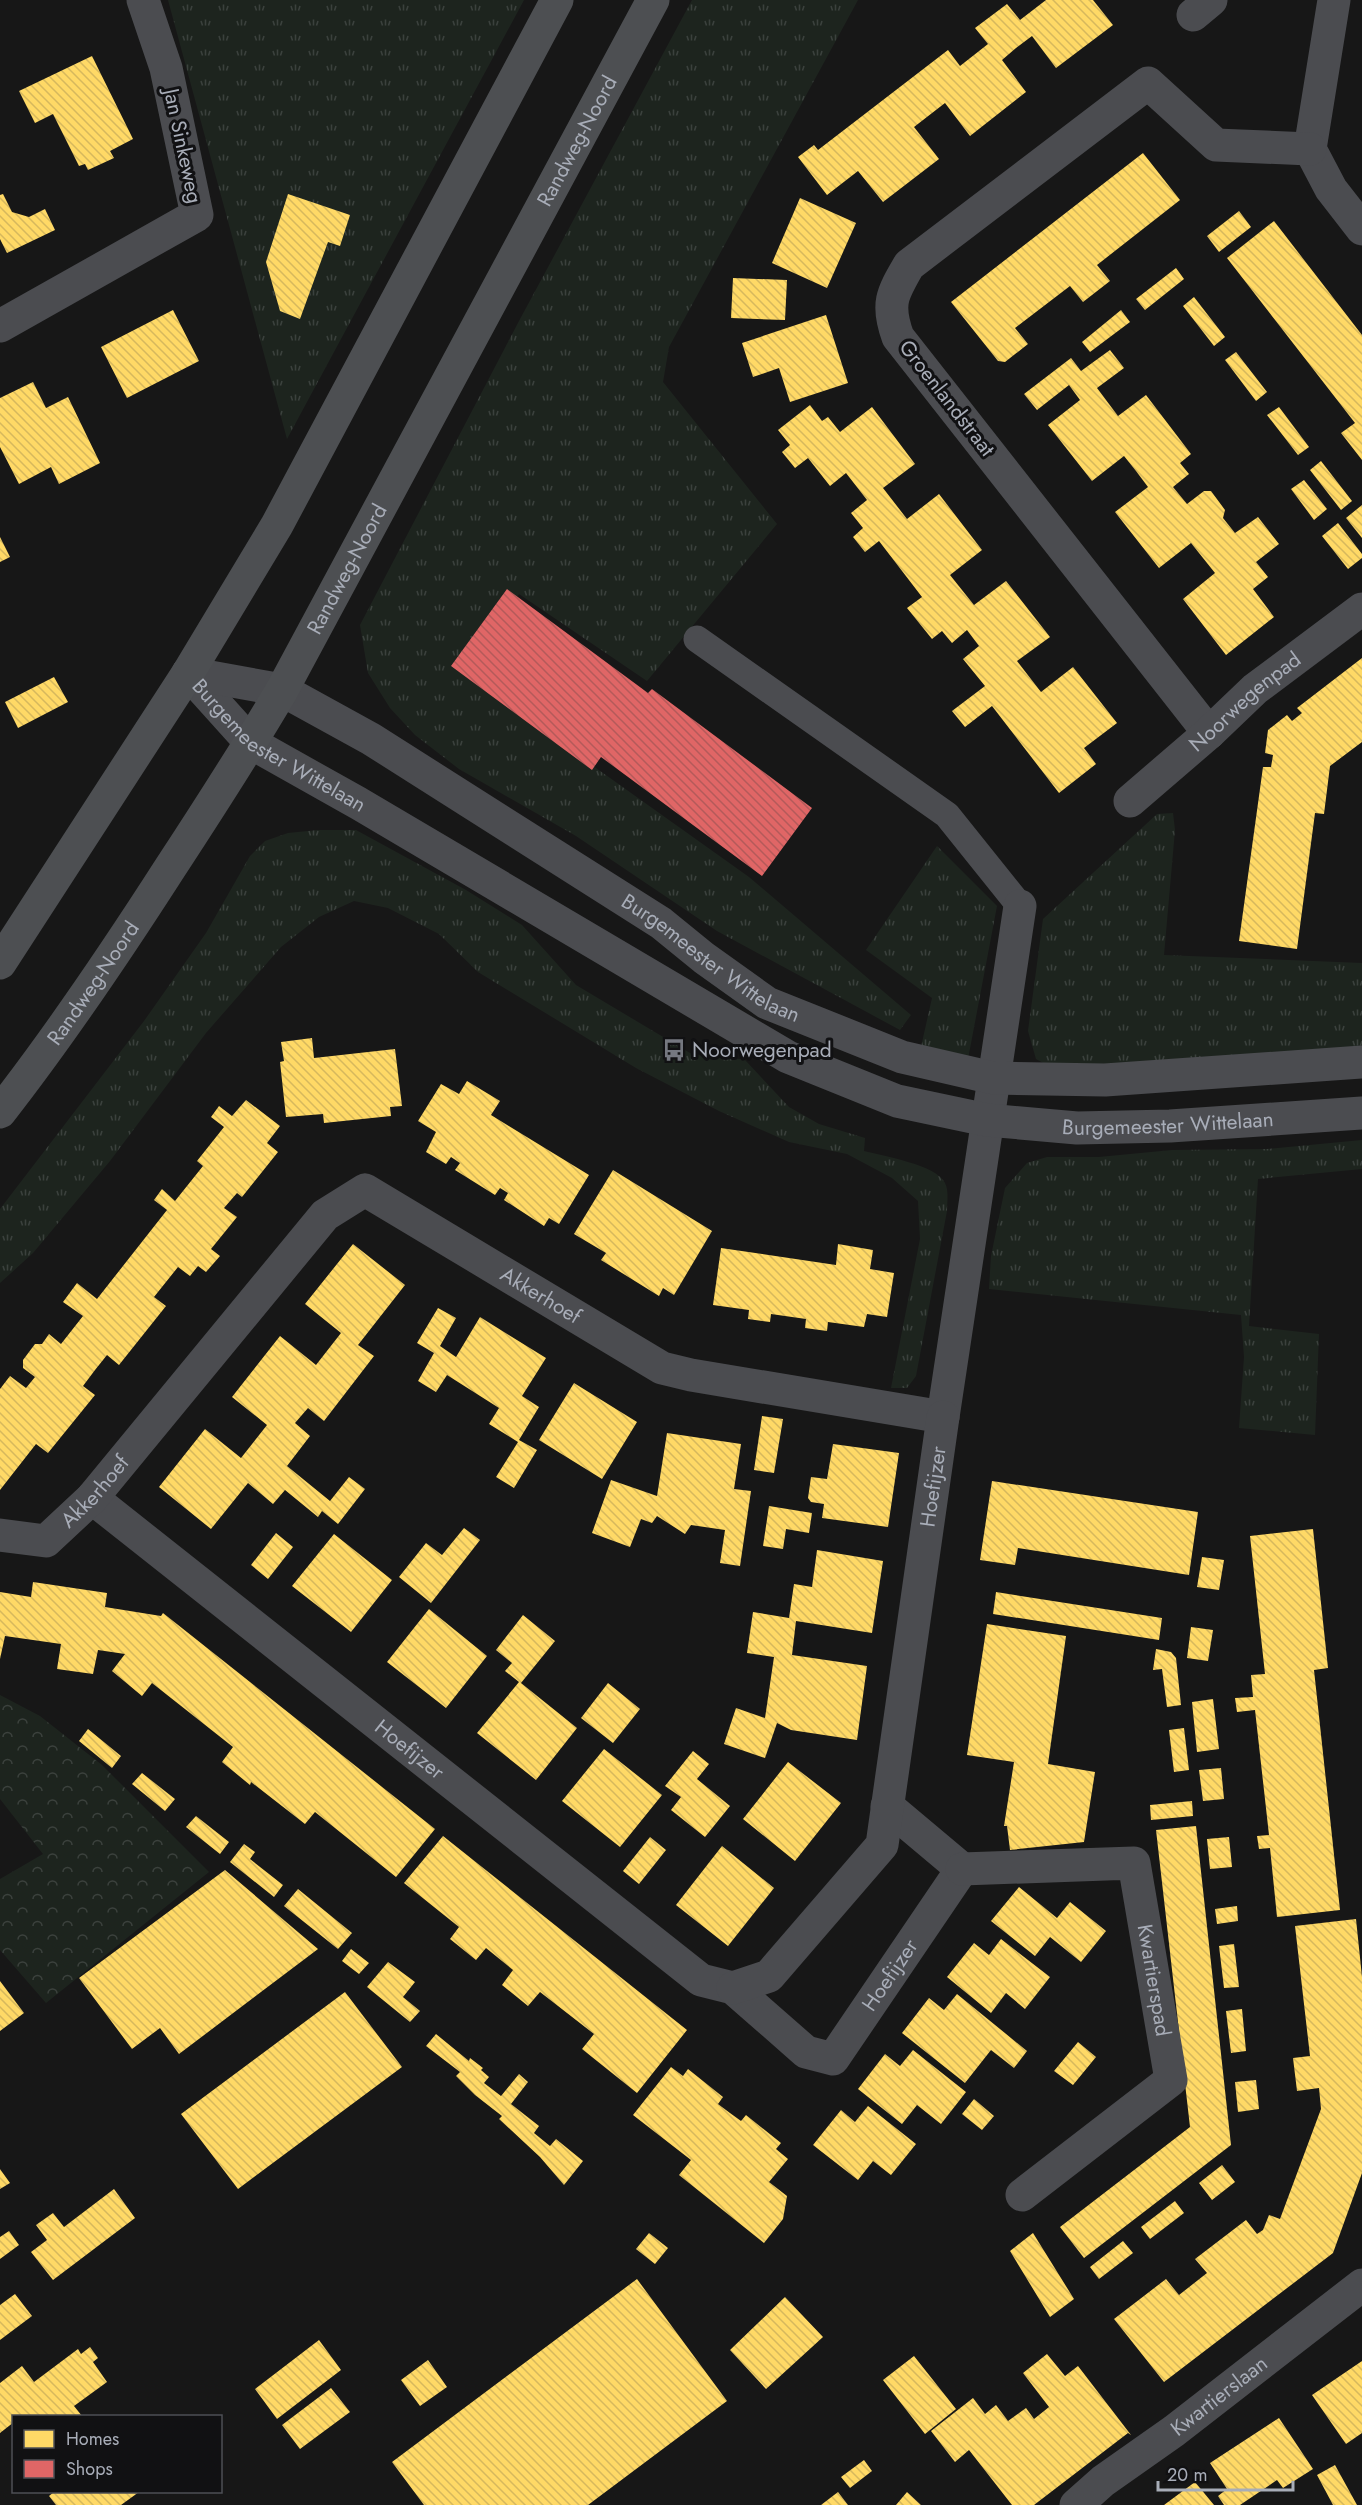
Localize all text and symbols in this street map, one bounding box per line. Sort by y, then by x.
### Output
street label: Randweg-Noord [530,70,625,212]
street label: Jan Sinkeweg [156,83,210,206]
street label: Groenlandstraat [892,333,1002,463]
street label: Randweg-Noord [300,498,394,640]
street label: Noorwegenpad [1182,645,1307,759]
street label: Burgemeester Wittelaan [185,672,372,819]
street label: Burgemeester Wittelaan [615,887,804,1030]
street label: Randweg-Noord [40,915,146,1051]
place label: Noorwegenpad [692,1035,832,1065]
bus stop icon: Noorwegenpad [661,1037,687,1063]
street label: Burgemeester Wittelaan [1061,1104,1274,1143]
street label: Akkerhoef [495,1259,588,1332]
street label: Hoefijzer [912,1443,954,1529]
street label: Akkerhoef [54,1448,137,1535]
street label: Hoefijzer [368,1712,451,1787]
street label: Kwartierspad [1130,1922,1178,2039]
street label: Hoefijzer [855,1932,926,2017]
street label: Kwartierslaan [1164,2349,1274,2443]
legend [12,2415,222,2493]
text: Homes [66,2426,119,2452]
scale bar [1158,2454,1293,2492]
text: Shops [66,2456,113,2482]
text: 20 m [1167,2462,1207,2488]

